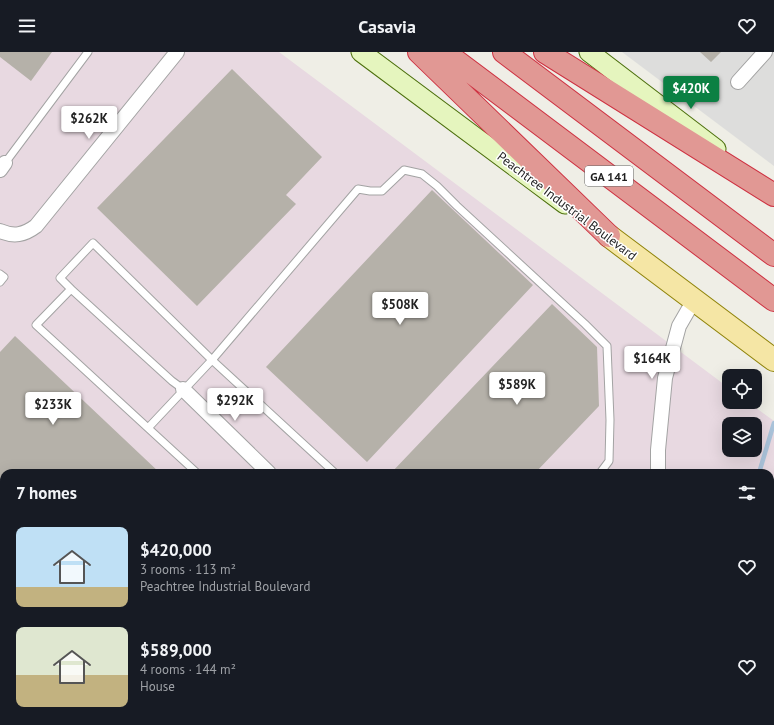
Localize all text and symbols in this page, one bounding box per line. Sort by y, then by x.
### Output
icon: menu [16,15,38,37]
text: Casavia [358,15,416,38]
icon: heart [736,15,758,37]
pin: $420K [663,76,719,110]
text: $420K [672,80,710,97]
pin: $262K [61,106,117,140]
text: $262K [70,110,108,127]
street label: Peachtree Industrial Boulevard [494,148,640,264]
road number: GA 141 [585,166,633,186]
pin: $508K [372,292,428,326]
text: $508K [381,296,419,313]
pin: $164K [624,346,680,380]
text: $164K [633,350,671,367]
map controls [722,369,762,457]
button: locate [722,369,762,409]
pin: $589K [489,372,545,406]
text: $589K [498,376,536,393]
pin: $292K [207,388,263,422]
pin: $233K [25,392,81,426]
text: $292K [216,392,254,409]
text: $233K [34,396,72,413]
button: layers [722,417,762,457]
text: 7 homes [16,482,77,504]
icon: filters [736,482,758,504]
text: $420,000 [140,539,212,561]
icon: home [48,543,96,591]
icon: heart [736,556,758,578]
text: 3 rooms · 113 m² [140,561,236,578]
text: Peachtree Industrial Boulevard [140,578,310,595]
text: $589,000 [140,639,212,661]
icon: home [48,643,96,691]
icon: heart [736,656,758,678]
text: 4 rooms · 144 m² [140,661,236,678]
text: House [140,678,175,695]

